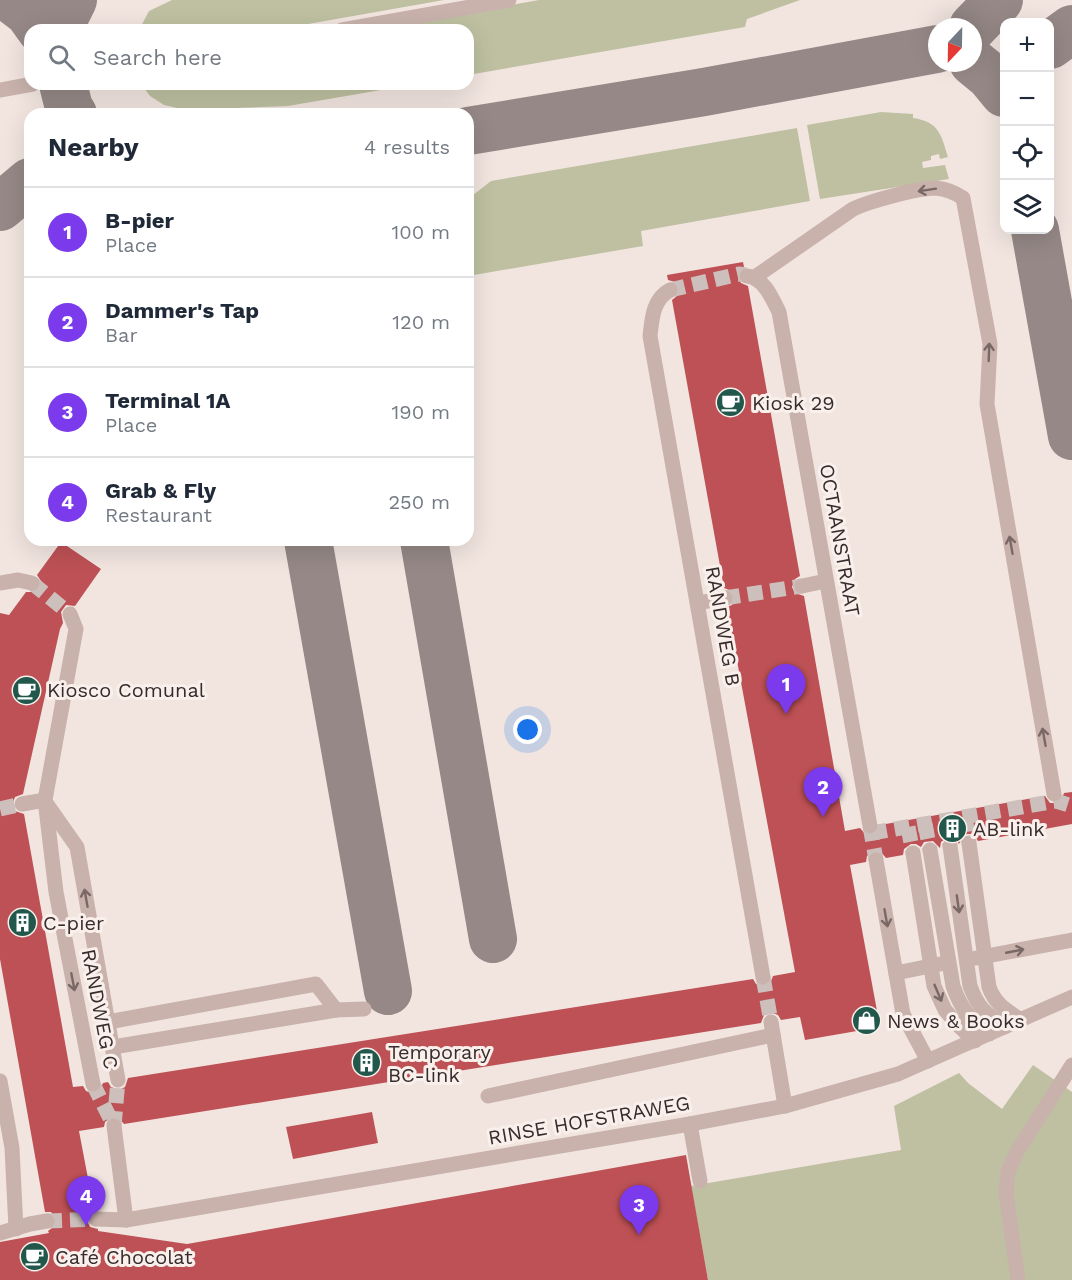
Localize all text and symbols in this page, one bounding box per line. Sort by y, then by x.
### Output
north arrow [928,18,982,72]
map controls [1000,18,1054,234]
button: + [1000,18,1054,72]
search box [24,24,474,90]
icon: search [45,41,78,74]
text: Search here [93,45,222,70]
button: − [1000,72,1054,126]
button: locate [1000,126,1054,180]
text: Nearby [48,132,139,162]
text: 4 results [364,135,450,159]
button: layers [1000,180,1054,234]
one-way arrow [918,185,937,196]
text: B-pier [105,208,174,233]
text: 1 [63,220,72,244]
text: 100 m [391,220,450,244]
text: Place [105,233,157,257]
text: Dammer's Tap [105,298,259,323]
text: 2 [62,310,73,334]
text: 120 m [392,310,450,334]
text: Bar [105,323,138,347]
one-way arrow [983,342,995,362]
cafe icon: Kiosk 29 [715,387,747,419]
text: Terminal 1A [105,388,230,413]
place label: Kiosk 29 [752,391,835,415]
text: 3 [62,400,73,424]
text: 190 m [392,400,450,424]
text: Place [105,413,157,437]
street label: OCTAANSTRAAT [815,462,865,618]
text: Grab & Fly [105,478,216,503]
text: 4 [61,490,74,514]
text: 250 m [388,490,450,514]
text: Restaurant [105,503,212,527]
one-way arrow [1005,535,1016,555]
street label: RANDWEG B [701,564,745,688]
pin: 1 [766,664,806,714]
cafe icon: Kiosco Comunal [10,674,42,706]
place label: Kiosco Comunal [47,678,205,702]
your location [513,715,542,744]
one-way arrow [1038,727,1049,747]
pin: 2 [804,768,842,817]
building icon: AB-link [936,813,968,845]
place label: AB-link [973,817,1045,841]
one-way arrow [81,889,92,909]
one-way arrow [953,894,964,914]
building icon: C-pier [6,907,38,939]
one-way arrow [881,907,892,927]
place label: C-pier [43,911,104,935]
one-way arrow [1005,945,1025,956]
street label: RANDWEG C [77,947,123,1071]
one-way arrow [68,972,79,992]
one-way arrow [933,984,944,1002]
shop icon: News & Books [850,1005,882,1037]
place label: News & Books [887,1009,1025,1033]
place label: Temporary BC-link [388,1040,491,1087]
building icon: Temporary BC-link [351,1047,383,1079]
street label: RINSE HOFSTRAWEG [486,1090,692,1150]
pin: 4 [66,1176,106,1226]
pin: 3 [620,1186,658,1235]
cafe icon: Café Chocolat [18,1241,50,1273]
place label: Café Chocolat [55,1245,193,1269]

